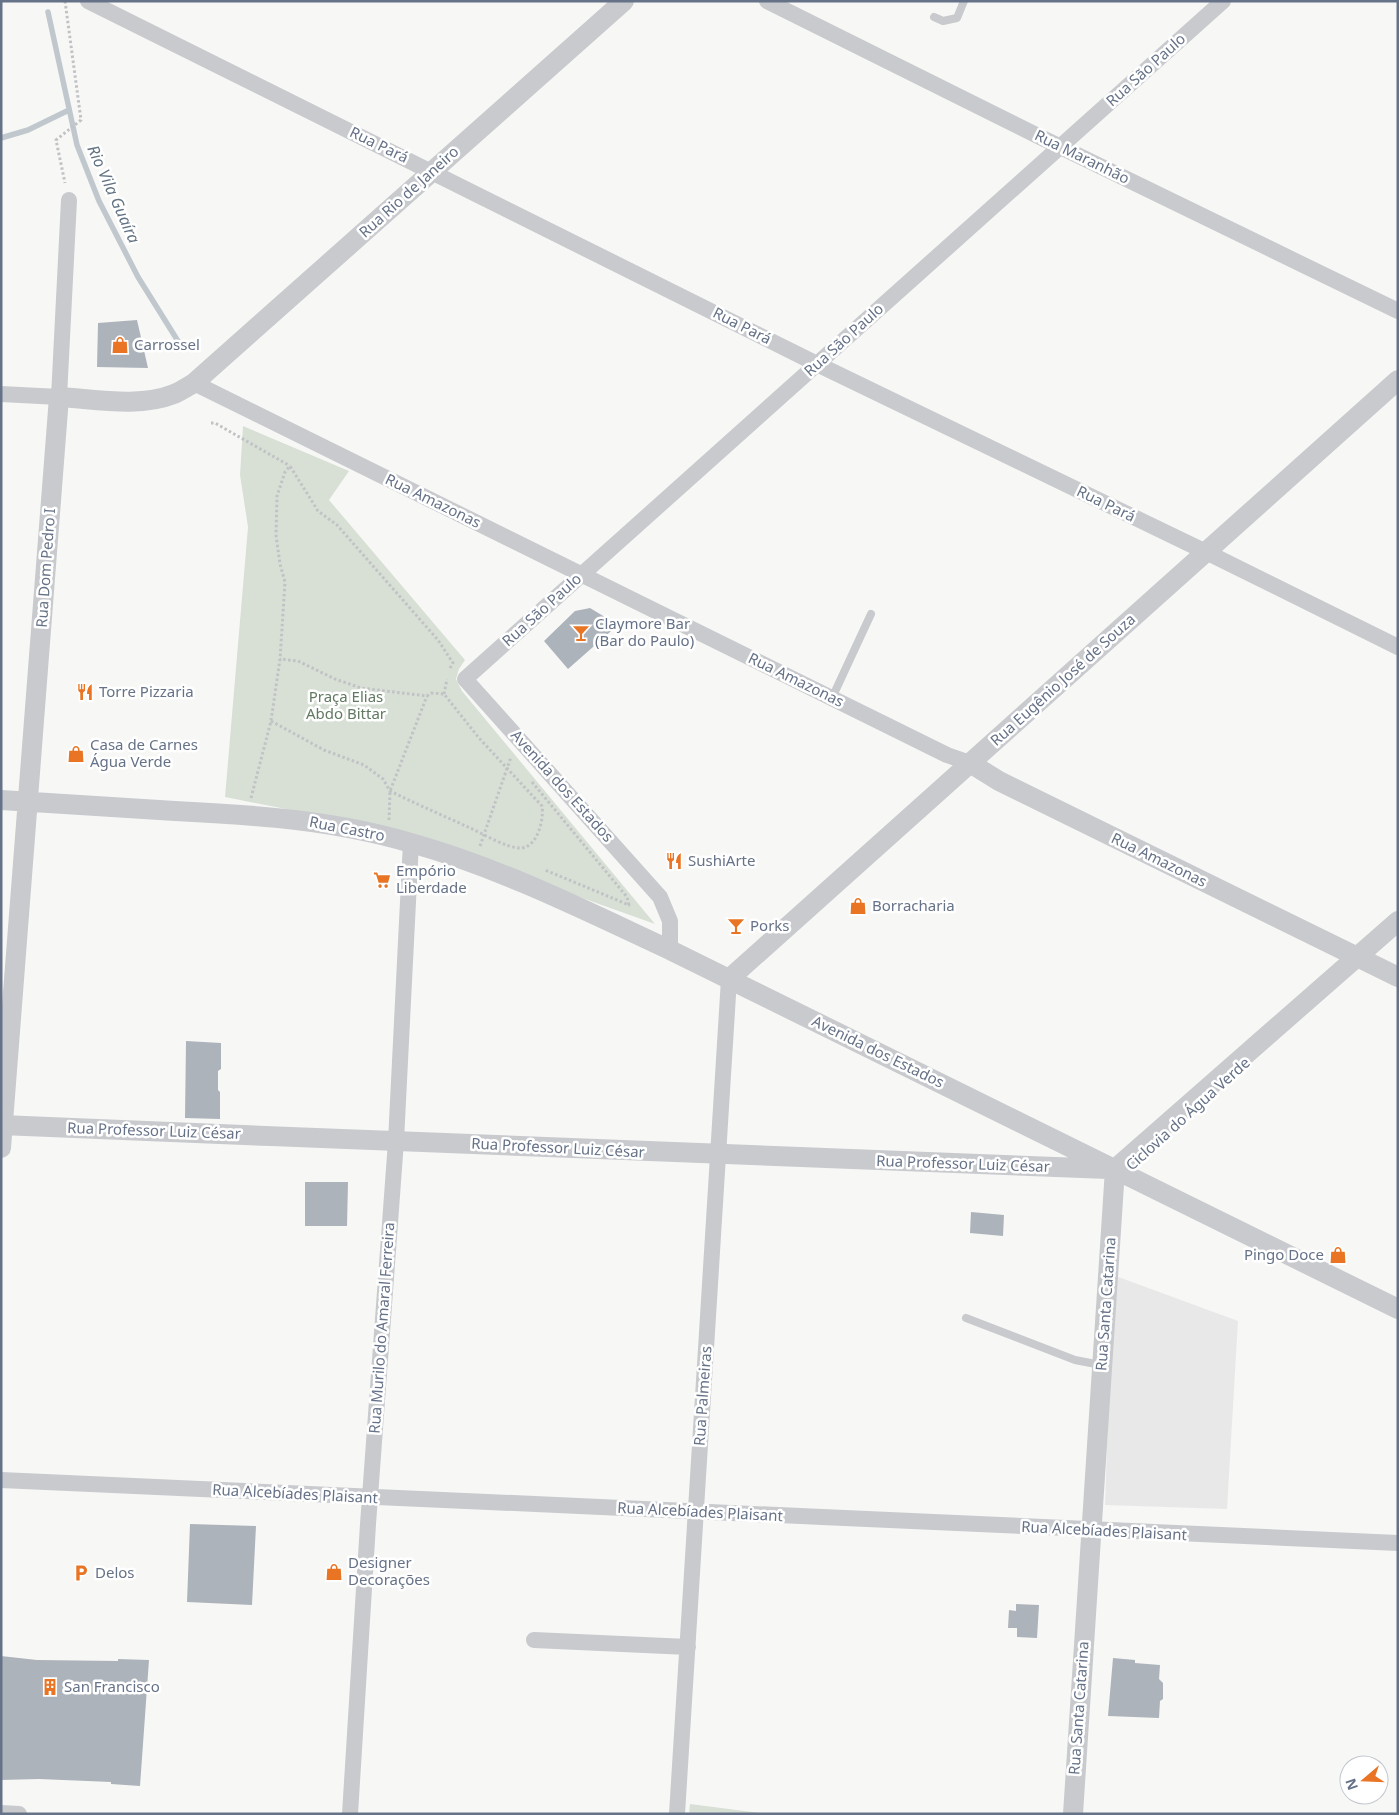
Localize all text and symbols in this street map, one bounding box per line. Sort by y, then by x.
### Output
street label: Rua São Paulo [1101,28,1189,110]
street label: Rua Pará [347,121,412,167]
street label: Rua Maranhão [1032,124,1133,188]
water label: Rio Vila Guaíra [83,141,145,247]
street label: Rua Rio de Janeiro [354,141,462,241]
street label: Rua São Paulo [799,298,887,380]
street label: Rua Pará [710,302,775,348]
place label: Carrossel [134,334,200,354]
shop icon: Carrossel [110,335,130,355]
street label: Rua Amazonas [382,468,485,532]
street label: Rua Pará [1074,480,1139,526]
street label: Rua Dom Pedro I [31,508,59,628]
street label: Rua São Paulo [497,568,585,650]
street label: Rua Eugênio José de Souza [986,609,1139,750]
place label: Claymore Bar (Bar do Paulo) [595,613,694,650]
bar icon: Claymore Bar (Bar do Paulo) [571,623,591,643]
street label: Rua Amazonas [745,647,848,711]
place label: Torre Pizzaria [99,681,194,701]
restaurant icon: Torre Pizzaria [75,682,95,702]
park label: Praça Elias Abdo Bittar [306,686,386,723]
street label: Avenida dos Estados [507,725,619,846]
place label: Casa de Carnes Água Verde [90,734,198,771]
shop icon: Casa de Carnes Água Verde [66,744,86,764]
street label: Rua Castro [308,811,387,845]
street label: Rua Amazonas [1108,827,1211,891]
place label: SushiArte [688,850,756,870]
restaurant icon: SushiArte [664,851,684,871]
place label: Empório Liberdade [396,860,467,897]
supermarket icon: Empório Liberdade [372,870,392,890]
place label: Borracharia [872,895,955,915]
shop icon: Borracharia [848,896,868,916]
place label: Porks [750,915,790,935]
bar icon: Porks [726,916,746,936]
street label: Avenida dos Estados [809,1010,948,1092]
street label: Ciclovia do Água Verde [1121,1052,1254,1174]
street label: Rua Professor Luiz César [67,1117,241,1143]
street label: Rua Professor Luiz César [471,1132,645,1162]
street label: Rua Professor Luiz César [876,1150,1050,1176]
street label: Rua Murilo do Amaral Ferreira [364,1221,398,1434]
street label: Rua Santa Catarina [1090,1236,1120,1371]
place label: Pingo Doce [1244,1244,1324,1264]
shop icon: Pingo Doce [1328,1245,1348,1265]
street label: Rua Palmeiras [689,1345,715,1447]
street label: Rua Alcebíades Plaisant [212,1479,379,1507]
street label: Rua Alcebíades Plaisant [617,1497,784,1525]
street label: Rua Alcebíades Plaisant [1021,1516,1188,1544]
place label: Designer Decorações [348,1552,430,1589]
place label: Delos [95,1562,135,1582]
shop icon: Designer Decorações [324,1562,344,1582]
parking icon: Delos [71,1563,91,1583]
street label: Rua Santa Catarina [1063,1640,1093,1775]
place label: San Francisco [64,1676,160,1696]
building icon: San Francisco [40,1677,60,1697]
north arrow [1339,1755,1389,1805]
text: N [1340,1776,1362,1793]

